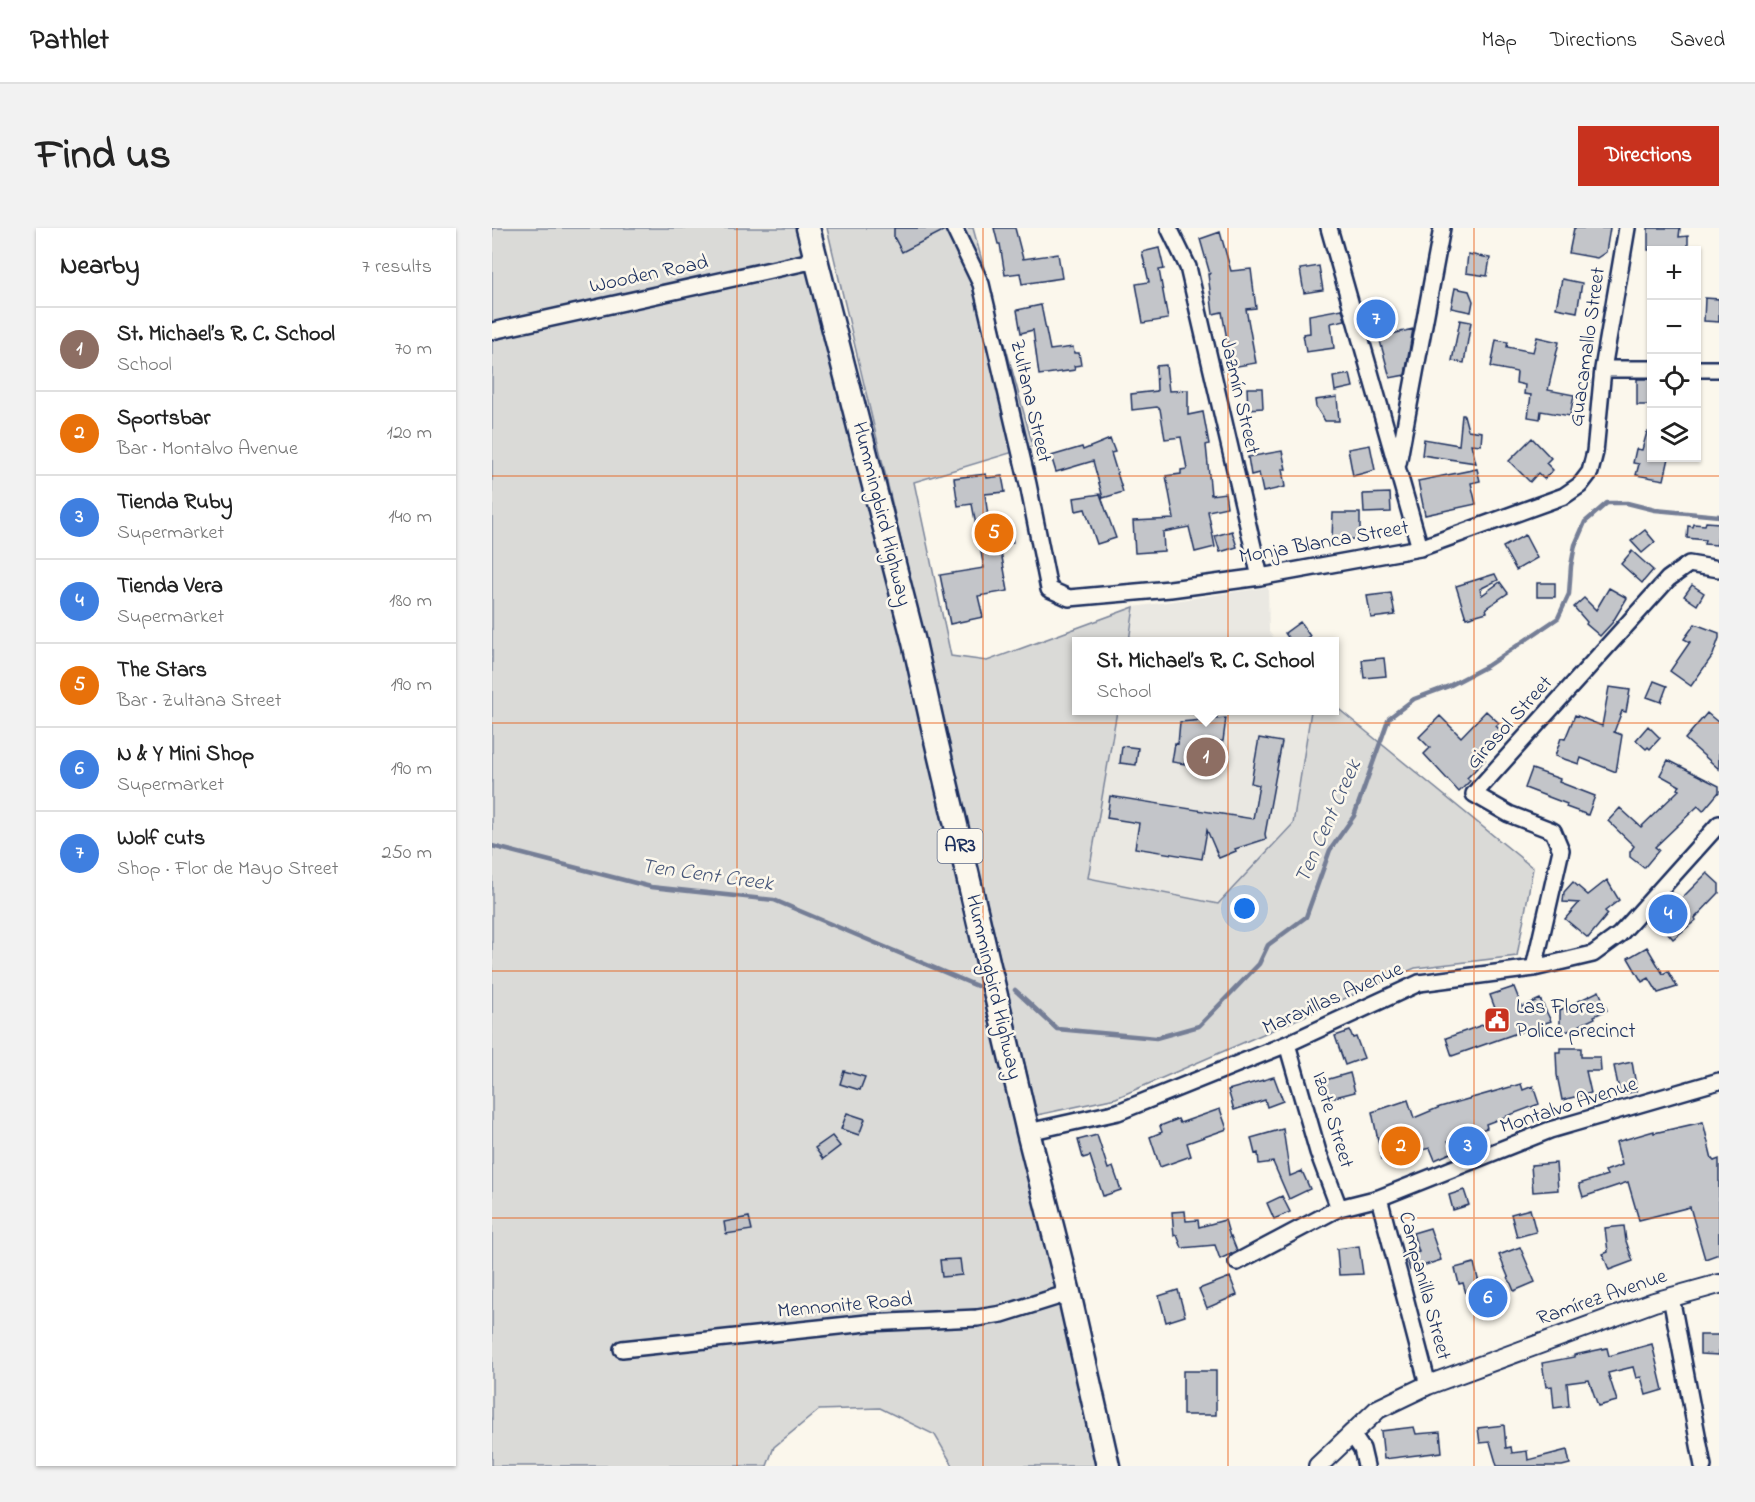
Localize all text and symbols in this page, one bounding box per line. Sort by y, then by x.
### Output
text: Pathlet [30,21,109,62]
text: Map [1481,26,1517,56]
text: Directions [1550,26,1637,56]
text: Saved [1670,26,1725,56]
text: Find us [36,126,171,187]
button: Directions [1578,126,1719,186]
map controls [1647,246,1701,462]
button: + [1647,246,1701,300]
text: Nearby [60,248,139,286]
street label: Wooden Road [587,248,711,302]
text: 7 results [362,253,432,282]
street label: Guacamallo Street [1562,265,1614,429]
pin: 7 [1356,296,1396,341]
button: − [1647,300,1701,354]
text: St. Michael’s R. C. School [117,319,335,351]
text: 1 [76,335,83,364]
text: 70 m [395,335,432,364]
street label: Jazmín Street [1211,335,1267,457]
street label: Zultana Street [1001,336,1059,466]
text: School [117,351,172,380]
button: locate [1647,354,1701,408]
text: Sportsbar [117,403,210,435]
button: layers [1647,408,1701,462]
text: 2 [75,419,84,448]
text: 120 m [387,419,432,448]
street label: Hummingbird Highway [842,419,918,610]
text: Bar · Montalvo Avenue [117,435,298,464]
text: Tienda Ruby [117,487,233,519]
text: 3 [75,503,84,532]
text: 140 m [388,503,432,532]
pin: 5 [974,510,1014,556]
street label: Monja Blanca Street [1237,513,1411,573]
text: Supermarket [117,519,224,548]
text: Tienda Vera [117,571,223,603]
text: 4 [75,587,84,616]
text: 180 m [389,587,432,616]
text: Supermarket [117,603,224,632]
popup [1072,637,1339,715]
text: St. Michael’s R. C. School [1097,646,1314,678]
text: The Stars [117,655,207,687]
street label: Girasol Street [1460,669,1560,777]
text: 5 [74,671,85,700]
text: 190 m [390,671,432,700]
text: School [1097,678,1151,707]
text: Bar · Zultana Street [117,687,281,716]
pin: 1 [1186,734,1226,780]
text: N & Y Mini Shop [117,739,254,771]
water label: Ten Cent Creek [1287,754,1371,889]
text: 6 [75,755,84,784]
text: 190 m [390,755,432,784]
text: Supermarket [117,771,224,800]
text: Wolf cuts [117,823,205,855]
road number: AR3 [938,829,982,863]
text: 7 [75,839,84,868]
text: 250 m [381,839,432,868]
water label: Ten Cent Creek [639,851,776,901]
text: Shop · Flor de Mayo Street [117,855,338,884]
street label: Hummingbird Highway [955,891,1029,1083]
pin: 4 [1648,892,1688,936]
your location [1230,894,1259,923]
street label: Maravillas Avenue [1258,954,1409,1043]
place label: Las Flores Police precinct [1516,993,1636,1047]
public building icon: Las Flores Police precinct [1482,1005,1512,1035]
street label: Izote Street [1303,1068,1361,1172]
street label: Montalvo Avenue [1496,1069,1642,1142]
pin: 2 [1382,1124,1420,1168]
pin: 3 [1448,1124,1488,1168]
street label: Campanilla Street [1390,1208,1458,1364]
street label: Ramírez Avenue [1533,1262,1672,1334]
pin: 6 [1468,1276,1508,1320]
street label: Mennonite Road [776,1285,914,1327]

